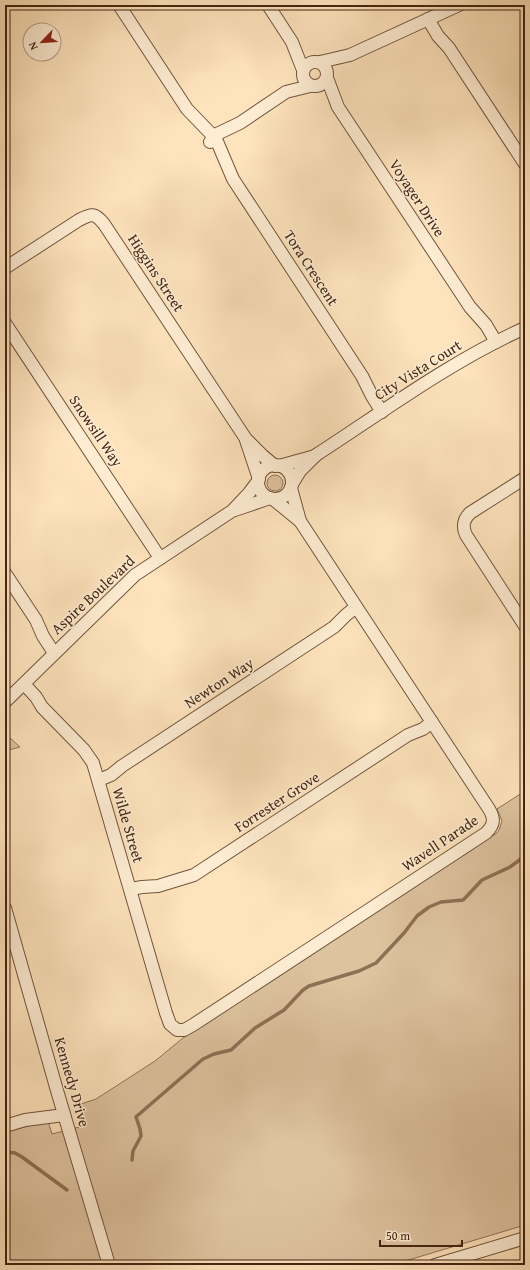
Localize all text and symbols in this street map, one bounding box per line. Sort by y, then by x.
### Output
north arrow [22,22,62,62]
text: N [24,39,42,53]
street label: Voyager Drive [384,155,450,241]
street label: Tora Crescent [279,226,344,310]
street label: Higgins Street [123,230,190,316]
street label: City Vista Court [370,334,466,405]
street label: Snowsill Way [65,391,128,471]
street label: Aspire Boulevard [46,550,139,639]
street label: Newton Way [180,652,258,713]
street label: Forrester Grove [230,766,323,837]
street label: Wilde Street [108,785,149,866]
street label: Wavell Parade [397,809,482,876]
street label: Kennedy Drive [50,1035,95,1129]
scale bar [380,1222,462,1248]
text: 50 m [386,1227,410,1244]

